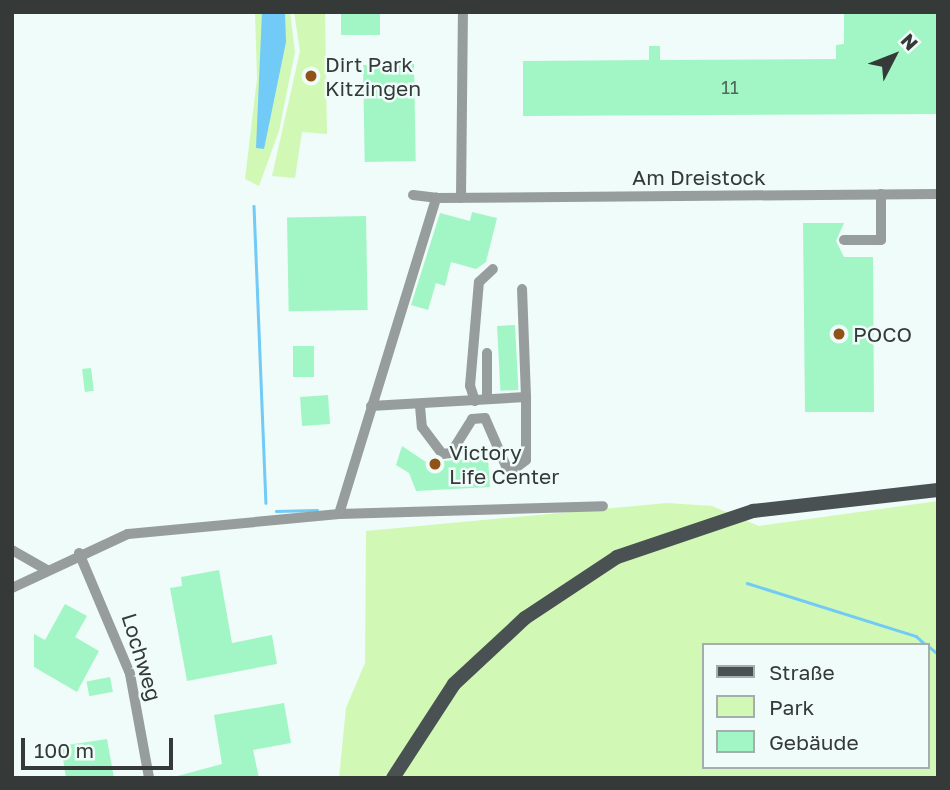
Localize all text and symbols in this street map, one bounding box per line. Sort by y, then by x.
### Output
north arrow [859,21,929,91]
text: N [897,29,923,55]
place label: Dirt Park Kitzingen [325,51,421,101]
marker: Dirt Park Kitzingen [303,68,319,84]
house number: 11 [721,76,739,98]
street label: Am Dreistock [632,164,766,190]
place label: POCO [853,321,912,347]
marker: POCO [831,326,847,342]
place label: Victory Life Center [449,439,559,489]
marker: Victory Life Center [427,456,443,472]
street label: Lochweg [117,610,167,704]
legend [702,643,929,769]
text: Straße [769,659,835,685]
text: Park [769,694,814,720]
scale bar [24,724,177,768]
text: Gebäude [769,729,859,755]
text: 100 m [34,737,94,763]

